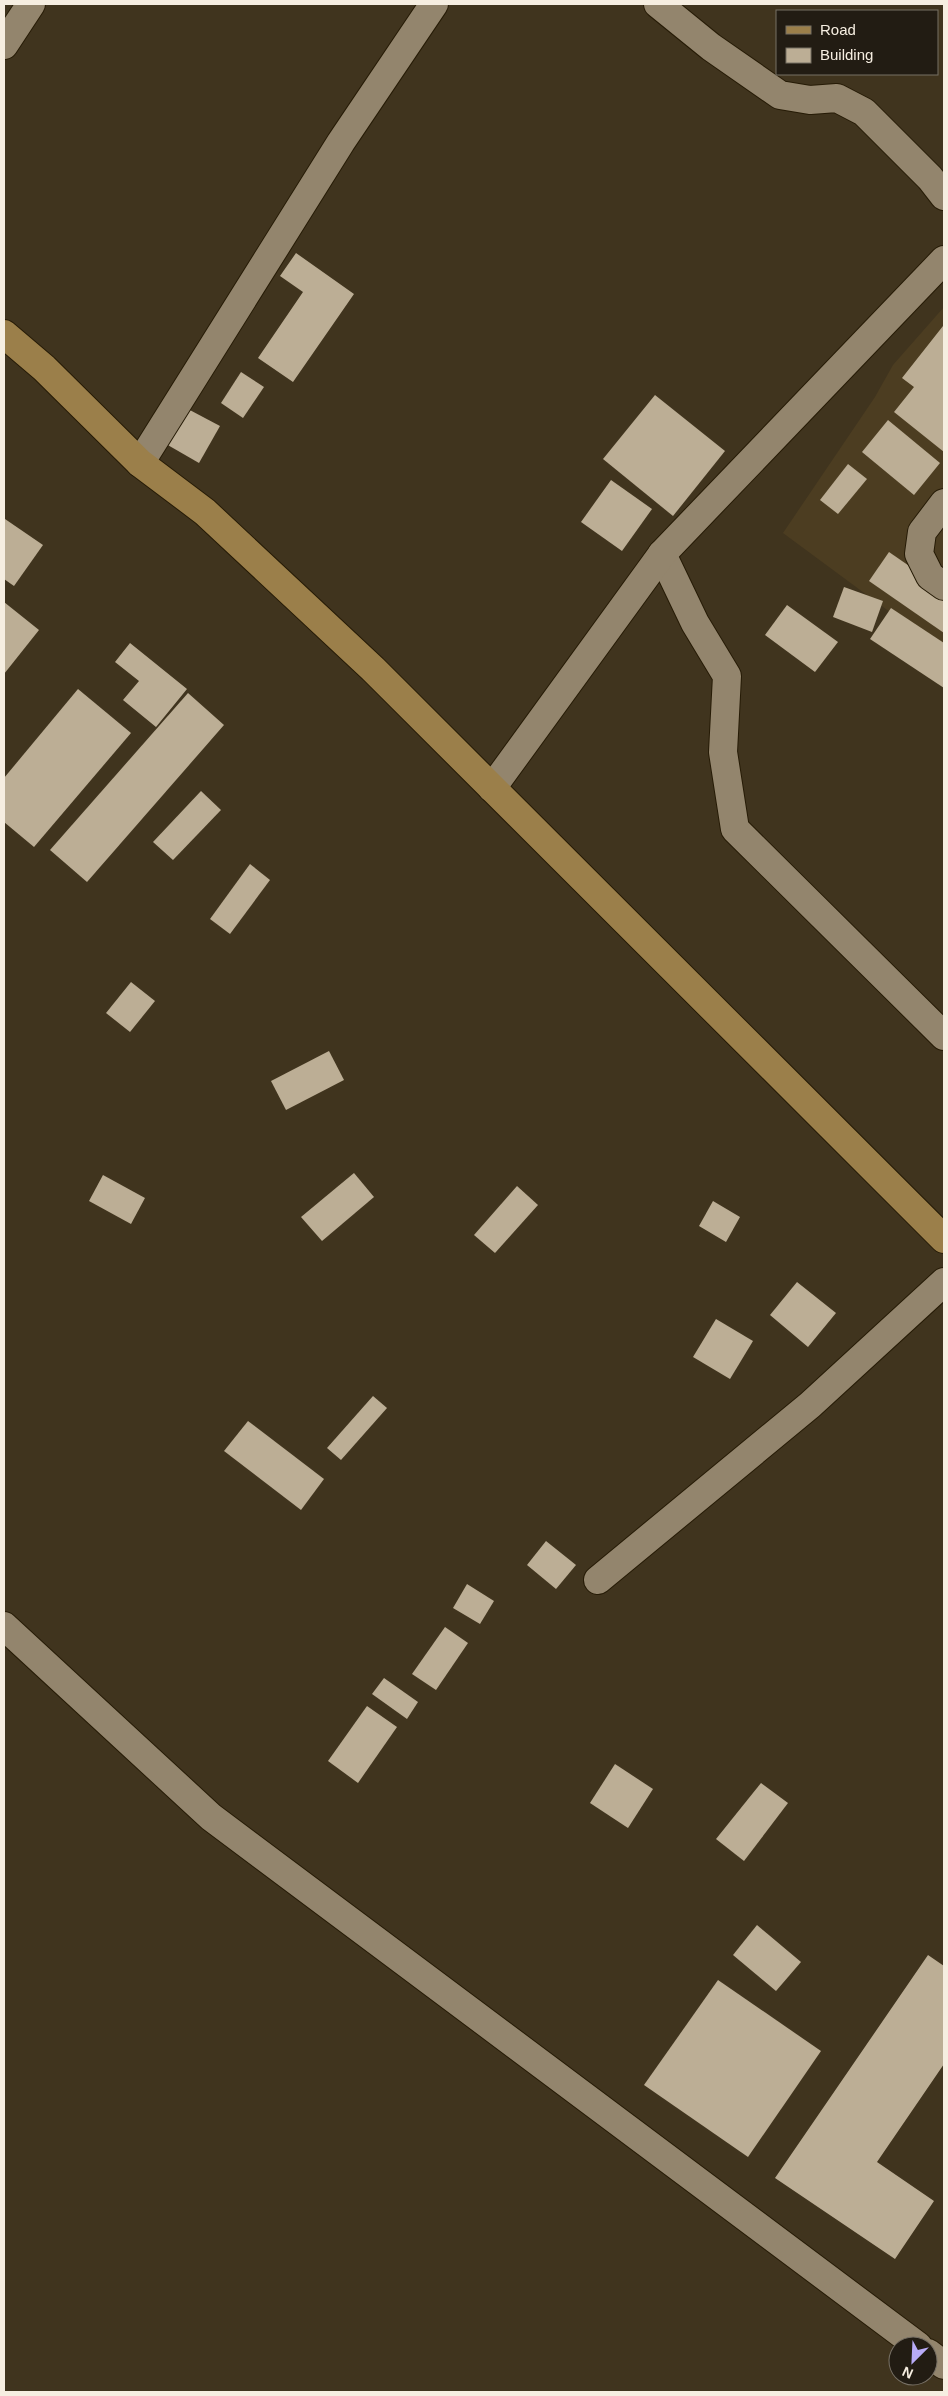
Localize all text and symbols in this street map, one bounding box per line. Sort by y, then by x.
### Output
legend [776,10,938,75]
text: Road [820,21,856,38]
text: Building [820,46,873,63]
north arrow [888,2336,938,2386]
text: N [900,2364,916,2382]

